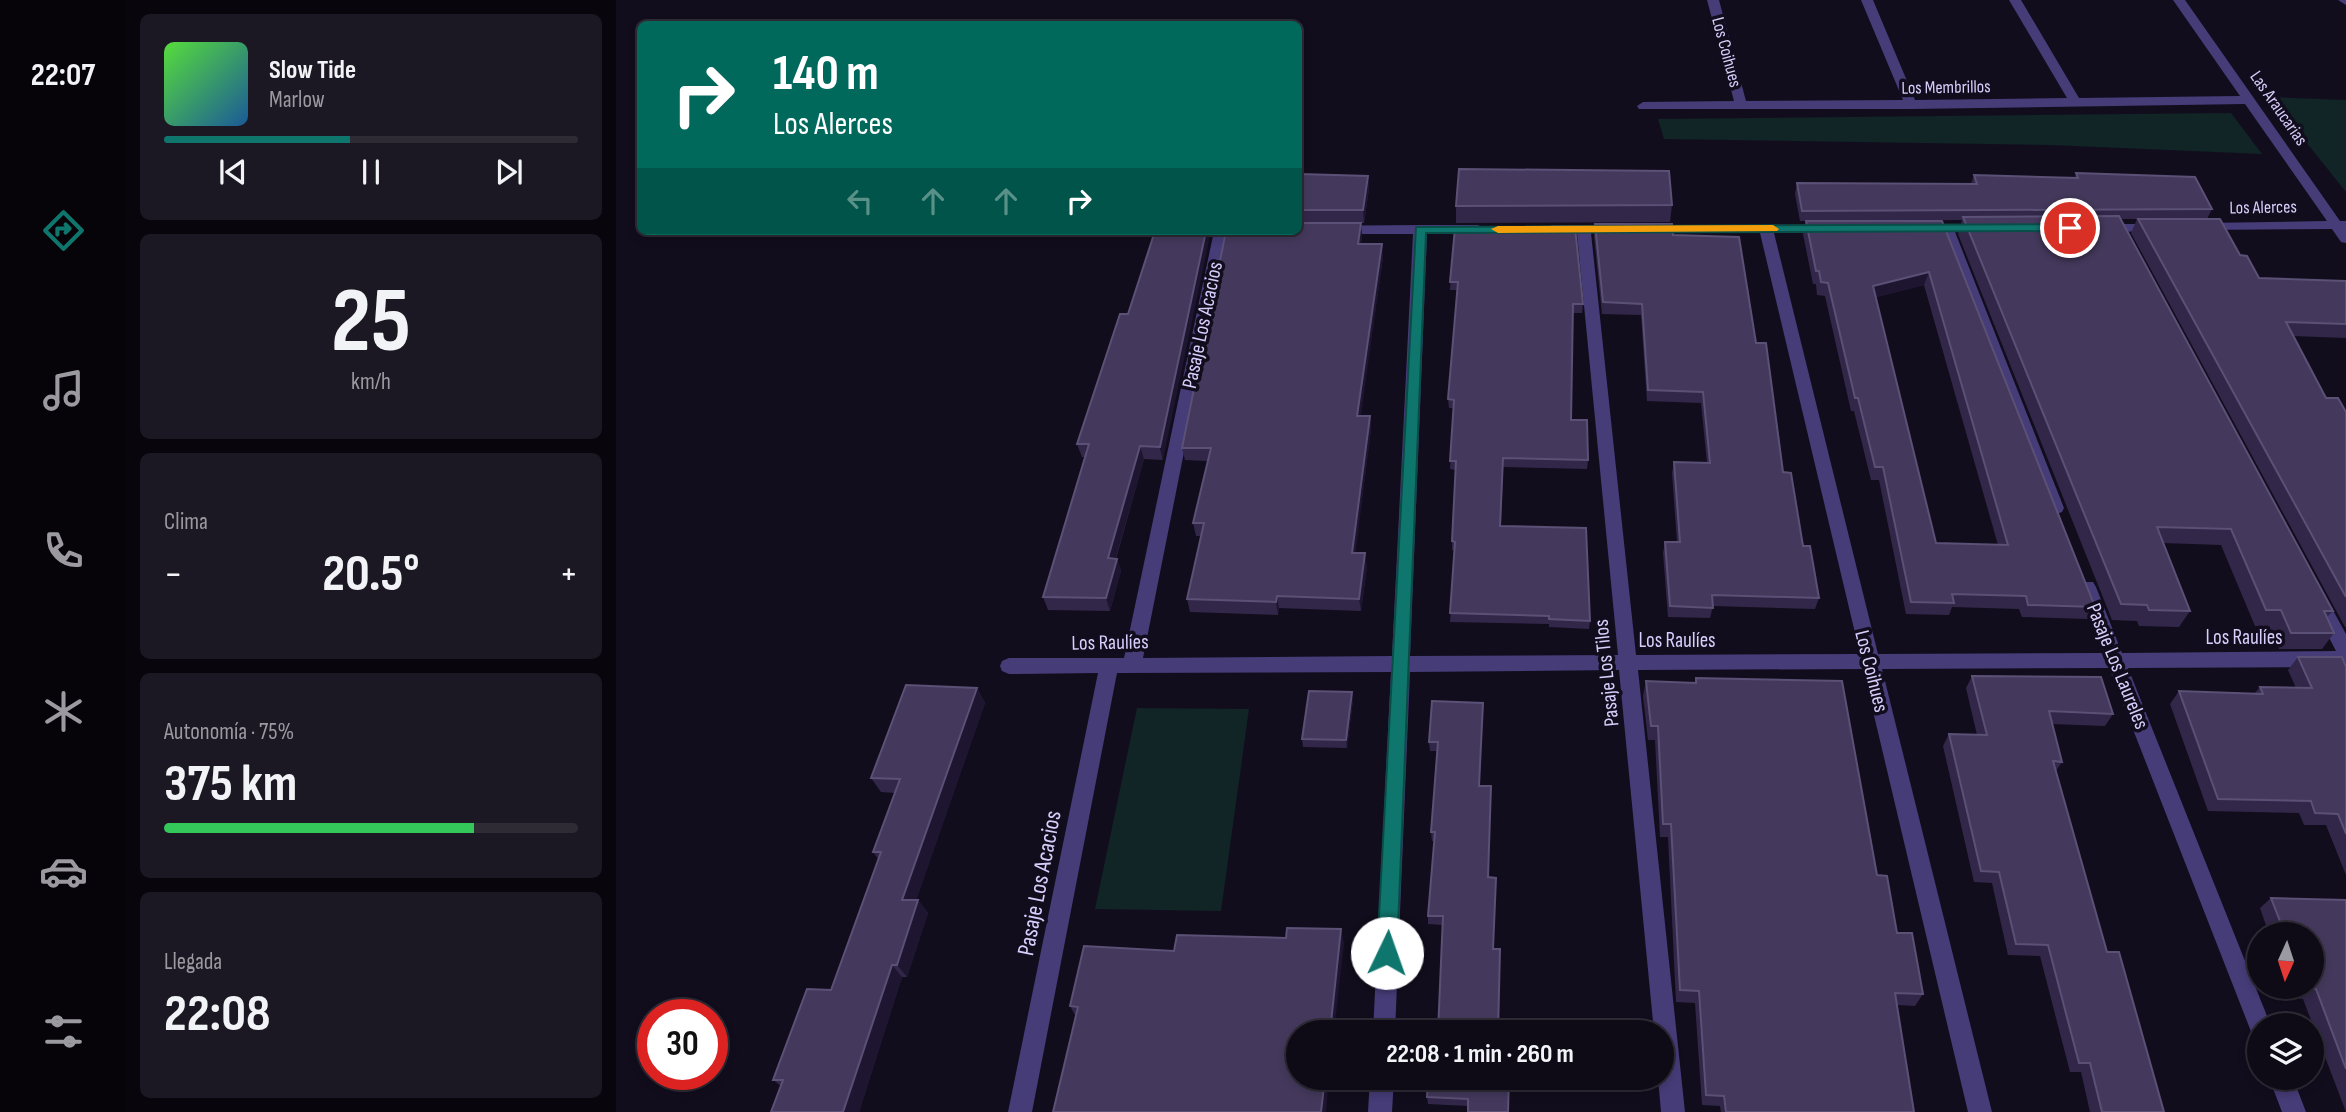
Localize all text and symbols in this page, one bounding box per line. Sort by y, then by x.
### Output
street label: Los Coihues [1707,15,1746,89]
text: 140 m [773,45,879,104]
icon: right [658,49,749,140]
text: Slow Tide [269,55,356,86]
text: 22:07 [31,56,95,95]
street label: Las Araucarias [2245,67,2312,150]
street label: Los Membrillos [1901,76,1991,99]
text: Marlow [269,86,325,114]
text: Los Alerces [773,105,893,144]
icon: previous [214,153,252,191]
icon: pause [352,153,390,191]
icon: next [490,153,528,191]
icon: left [841,182,879,220]
icon: ahead [914,182,952,220]
icon: ahead [987,182,1025,220]
icon: right [1060,182,1098,220]
street label: Los Alerces [2229,196,2297,219]
pin [2040,198,2100,258]
icon: directions [39,206,88,255]
icon: arrive [2051,209,2089,247]
street label: Pasaje Los Acacios [1177,259,1228,391]
text: 25 [331,268,411,377]
icon: music [39,366,88,415]
text: km/h [351,368,391,396]
text: Clima [164,508,208,536]
icon: phone [39,526,88,575]
text: 20.5° [322,543,420,606]
text: − [164,552,183,597]
text: + [559,552,578,597]
street label: Pasaje Los Laureles [2081,600,2154,733]
street label: Pasaje Los Tilos [1588,618,1625,728]
street label: Los Raulíes [2205,625,2283,650]
street label: Los Raulíes [1638,628,1716,653]
street label: Los Coihues [1849,628,1894,715]
street label: Los Raulíes [1071,629,1149,656]
icon: climate [39,687,88,736]
text: Autonomía · 75% [164,718,294,746]
text: 375 km [164,753,297,816]
street label: Pasaje Los Acacios [1011,808,1068,958]
icon: car [39,847,88,896]
position arrow [1350,916,1424,990]
north arrow [2247,922,2324,999]
map controls [2247,922,2324,1090]
text: Llegada [164,948,222,976]
text: 22:08 [164,983,271,1046]
speed limit sign: 30 [637,999,728,1090]
icon: filters [39,1007,88,1056]
button: layers [2247,1013,2324,1090]
text: 22:08 · 1 min · 260 m [1386,1039,1574,1070]

